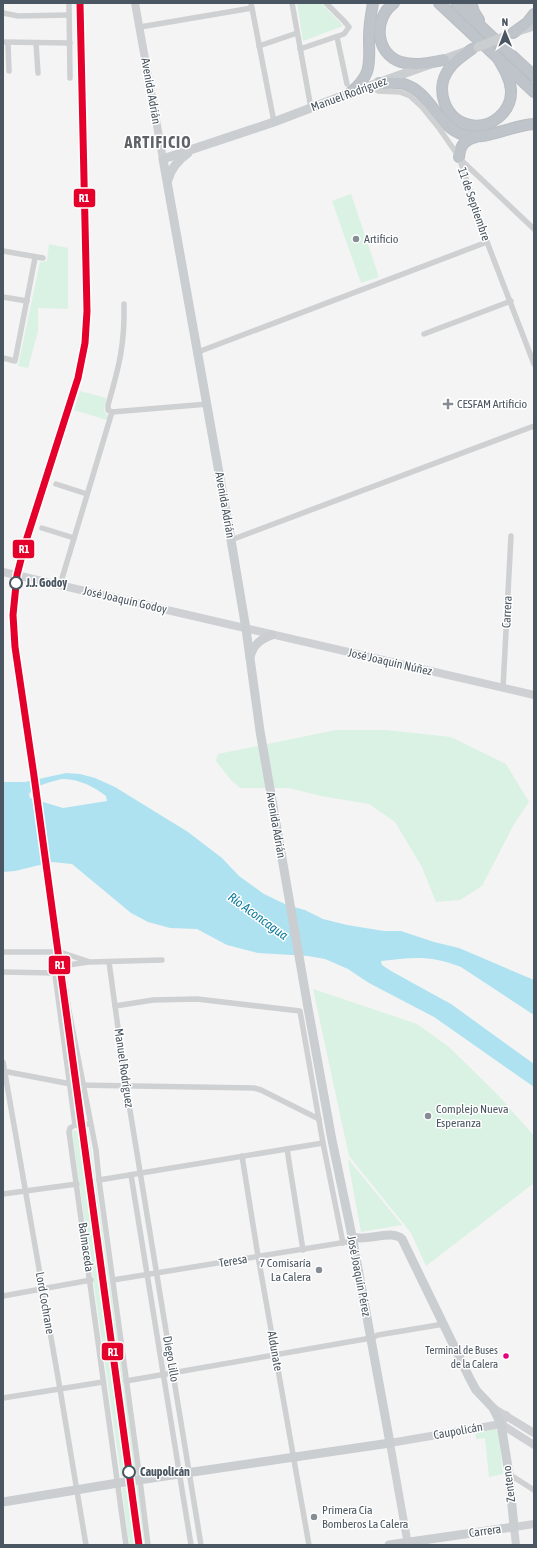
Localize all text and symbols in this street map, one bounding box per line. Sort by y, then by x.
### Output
north arrow [485,12,525,52]
text: N [501,16,508,28]
street label: Avenida Adrián [138,57,164,125]
street label: Manuel Rodríguez [309,74,390,114]
district label: ARTIFICIO [123,133,192,151]
street label: 11 de Septiembre [455,165,493,243]
line badge: R1 [73,188,96,208]
text: R1 [79,192,89,204]
place label: Artificio [364,232,399,246]
marker: Artificio [351,234,361,244]
place label: CESFAM Artificio [457,397,528,411]
marker: CESFAM Artificio [442,398,454,410]
street label: Avenida Adrián [212,471,238,539]
line badge: R1 [12,539,35,559]
text: R1 [19,543,29,555]
marker: J.J. Godoy [9,576,23,590]
place label: J.J. Godoy [25,576,67,590]
street label: José Joaquín Godoy [82,584,168,616]
street label: Carrera [499,595,515,629]
street label: José Joaquín Núñez [347,646,434,679]
street label: Avenida Adrián [263,791,289,859]
water label: Río Aconcagua [225,889,291,943]
line badge: R1 [48,955,71,975]
text: R1 [55,959,65,971]
street label: Manuel Rodríguez [112,1027,137,1109]
place label: Complejo Nueva Esperanza [436,1102,509,1130]
marker: Complejo Nueva Esperanza [423,1111,433,1121]
street label: Balmaceda [76,1221,96,1273]
street label: José Joaquín Pérez [344,1234,374,1318]
street label: Teresa [218,1252,248,1270]
place label: 7 Comisaría La Calera [260,1256,311,1284]
marker: 7 Comisaría La Calera [314,1265,324,1275]
street label: Lord Cochrane [33,1271,57,1335]
street label: Aldunate [265,1330,285,1372]
street label: Diego Lillo [160,1335,182,1383]
line badge: R1 [101,1342,124,1361]
place label: Terminal de Buses de la Calera [425,1344,498,1370]
text: R1 [108,1346,118,1358]
marker: Terminal de Buses de la Calera [501,1351,511,1361]
street label: Caupolicán [432,1420,484,1442]
street label: Zenteno [500,1464,518,1503]
marker: Caupolicán [122,1465,136,1479]
place label: Caupolicán [140,1465,190,1479]
place label: Primera Cía Bomberos La Calera [322,1503,408,1531]
marker: Primera Cía Bomberos La Calera [309,1512,319,1522]
street label: Carrera [468,1522,502,1540]

